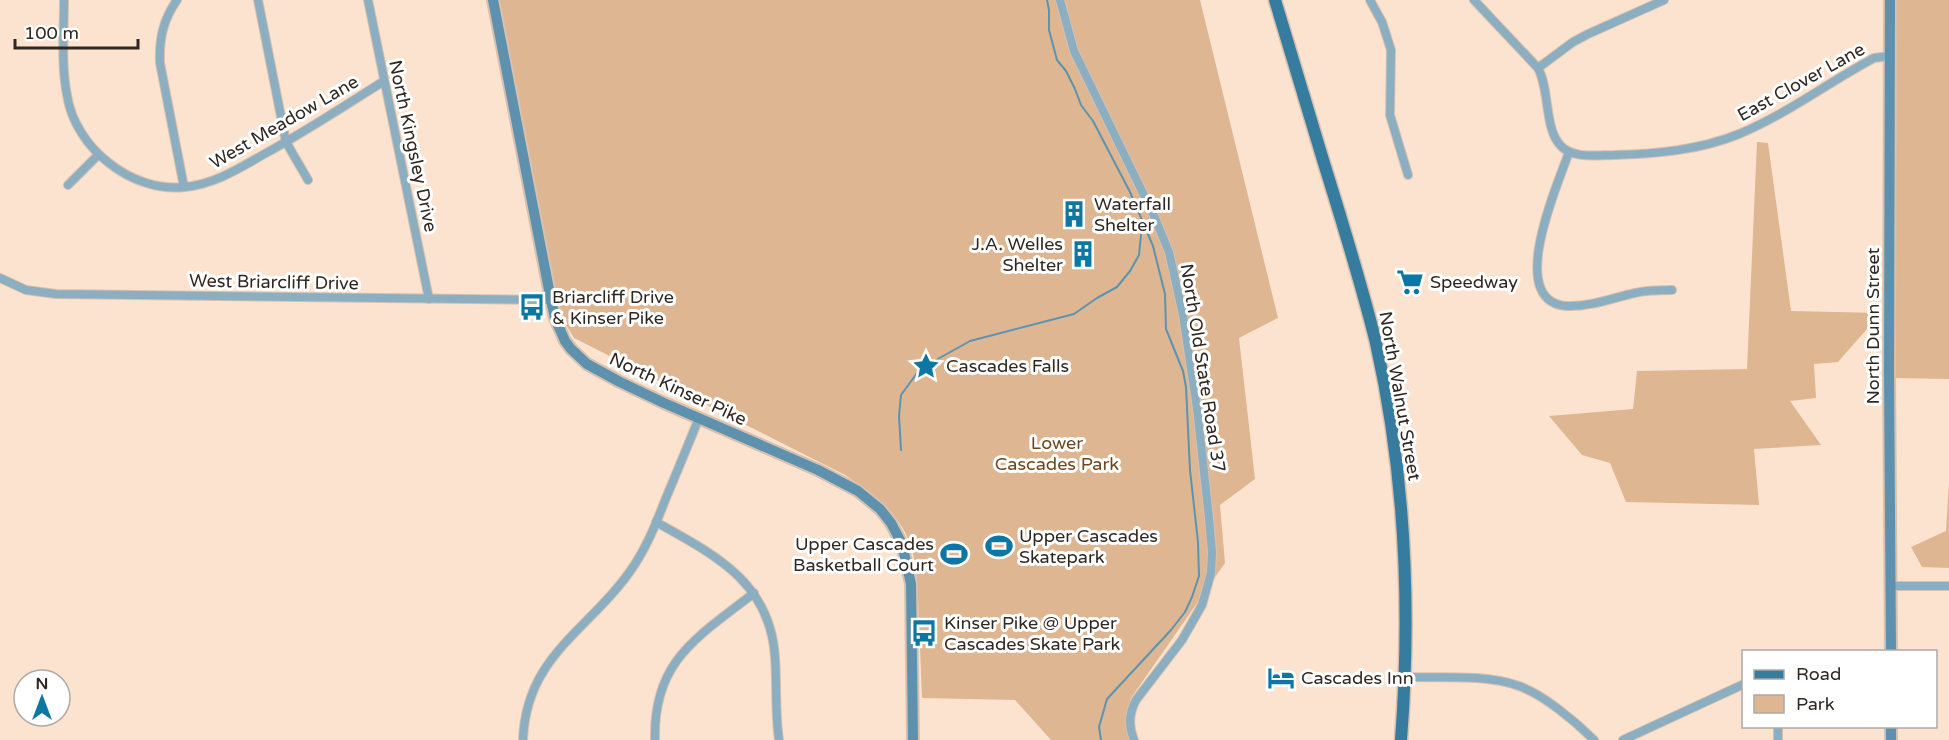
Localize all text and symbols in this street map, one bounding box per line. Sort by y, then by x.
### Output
scale bar [15,12,138,50]
text: 100 m [24,22,79,44]
street label: East Clover Lane [1733,38,1869,126]
street label: North Kingsley Drive [384,58,442,234]
street label: West Meadow Lane [206,71,362,173]
place label: Waterfall Shelter [1094,193,1171,236]
building icon: Waterfall Shelter [1059,199,1089,229]
place label: J.A. Welles Shelter [972,233,1063,276]
building icon: J.A. Welles Shelter [1068,239,1098,269]
street label: North Dunn Street [1862,247,1884,404]
street label: North Old State Road 37 [1176,262,1230,474]
supermarket icon: Speedway [1395,267,1425,297]
street label: West Briarcliff Drive [189,270,359,294]
place label: Speedway [1430,271,1518,293]
place label: Briarcliff Drive & Kinser Pike [552,286,674,329]
bus stop icon: Briarcliff Drive & Kinser Pike [517,292,547,322]
street label: North Walnut Street [1374,310,1426,482]
street label: North Kinser Pike [606,348,750,430]
place icon: Cascades Falls [911,351,941,381]
place label: Cascades Falls [946,355,1069,377]
park label: Lower Cascades Park [995,432,1119,475]
place label: Upper Cascades Skatepark [1019,525,1158,568]
sports icon: Upper Cascades Skatepark [984,531,1014,561]
place label: Upper Cascades Basketball Court [793,533,934,576]
sports icon: Upper Cascades Basketball Court [939,539,969,569]
place label: Kinser Pike @ Upper Cascades Skate Park [944,612,1121,655]
bus stop icon: Kinser Pike @ Upper Cascades Skate Park [909,618,939,648]
legend [1742,650,1937,728]
hotel icon: Cascades Inn [1266,663,1296,693]
text: Road [1796,663,1841,685]
place label: Cascades Inn [1301,667,1414,689]
north arrow [12,668,72,728]
text: N [36,674,48,694]
text: Park [1796,693,1835,715]

